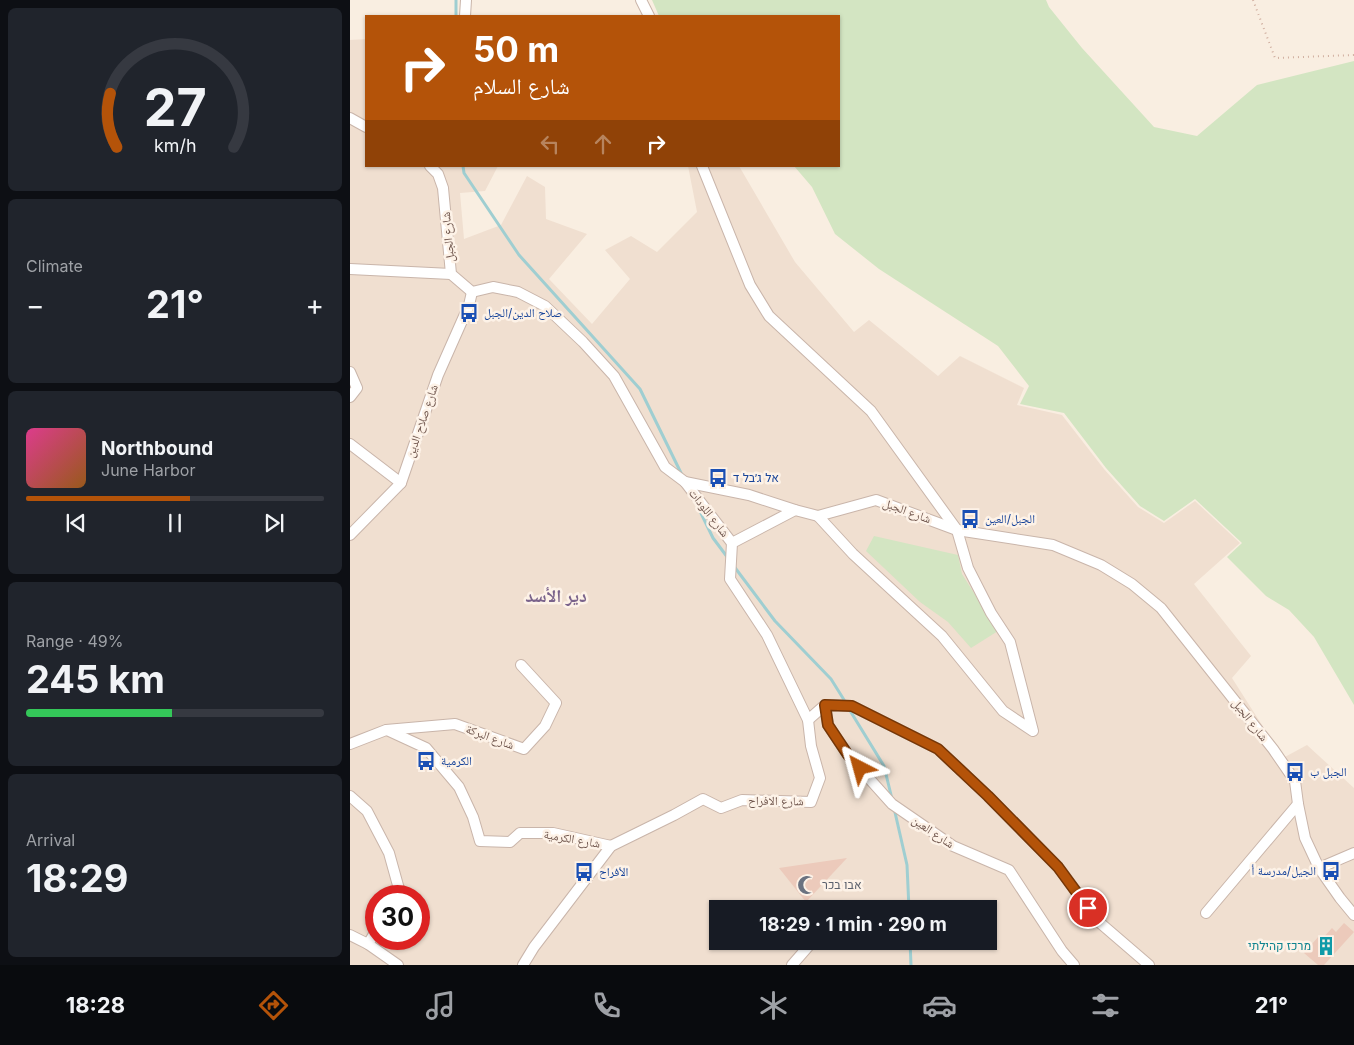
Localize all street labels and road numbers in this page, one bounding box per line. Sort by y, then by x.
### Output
street label: شارع الجبل [438,211,458,263]
street label: شارع صلاح الدين [402,382,442,460]
street label: شارع اللودات [685,486,733,541]
street label: شارع الجبل [881,495,933,527]
street label: شارع الجبل [1228,695,1272,745]
street label: شارع البركة [464,721,516,753]
street label: شارع الافراح [748,793,804,809]
street label: شارع العين [909,812,957,852]
street label: شارع الكرمية [542,826,602,852]

